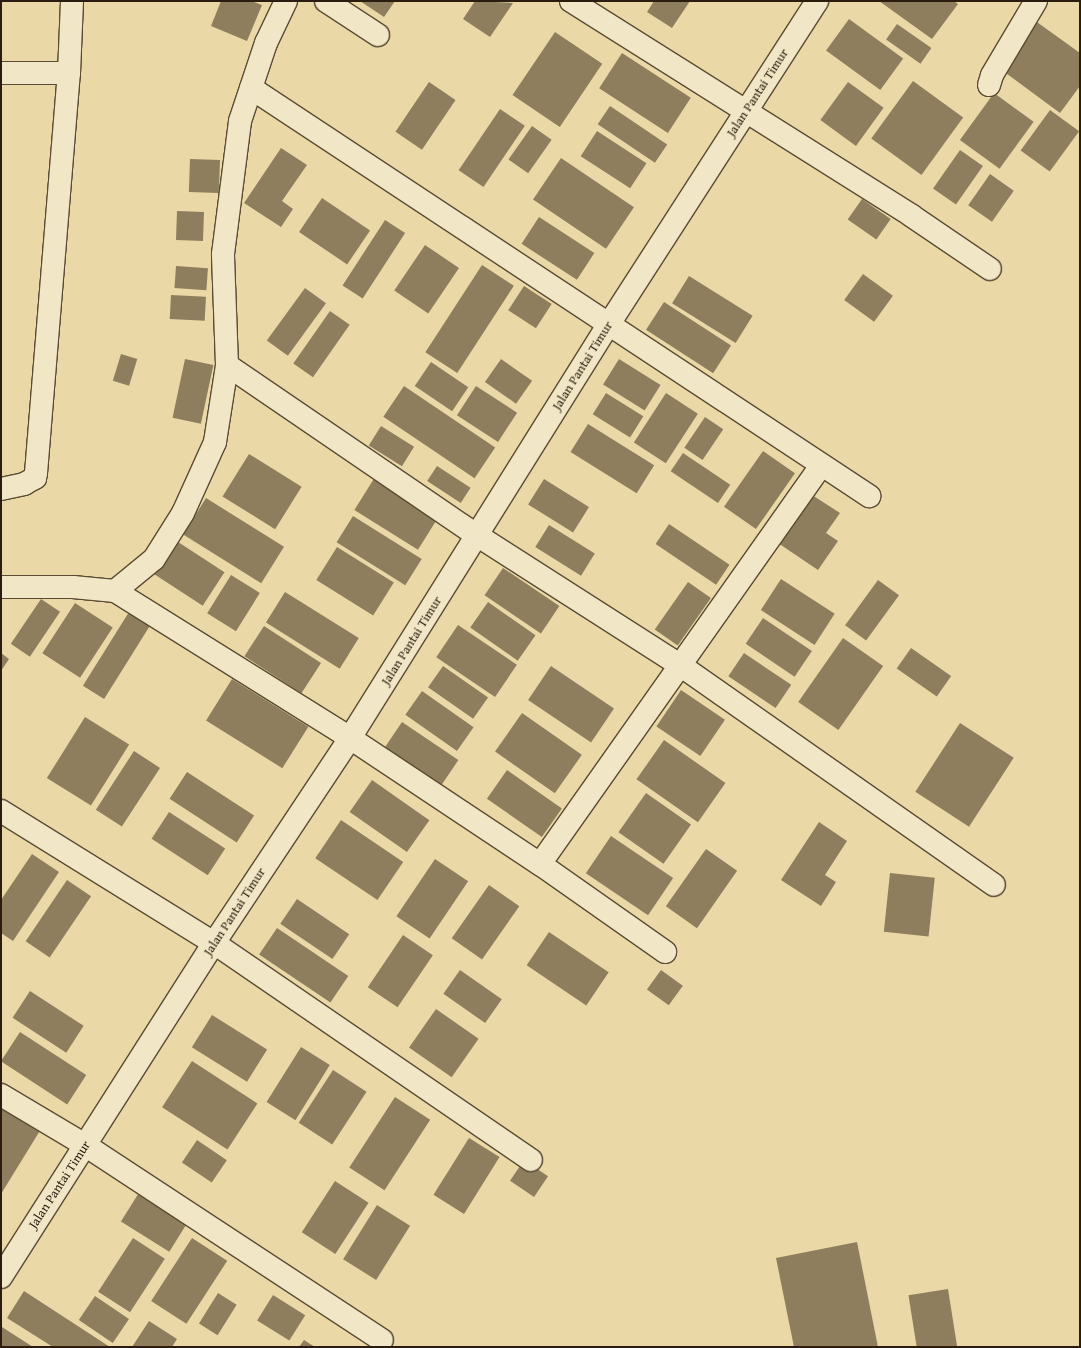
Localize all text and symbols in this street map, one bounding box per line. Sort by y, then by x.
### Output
street label: Jalan Pantai Timur [724,46,792,140]
street label: Jalan Pantai Timur [549,319,617,413]
street label: Jalan Pantai Timur [378,594,446,688]
street label: Jalan Pantai Timur [201,865,269,959]
street label: Jalan Pantai Timur [26,1138,94,1232]

